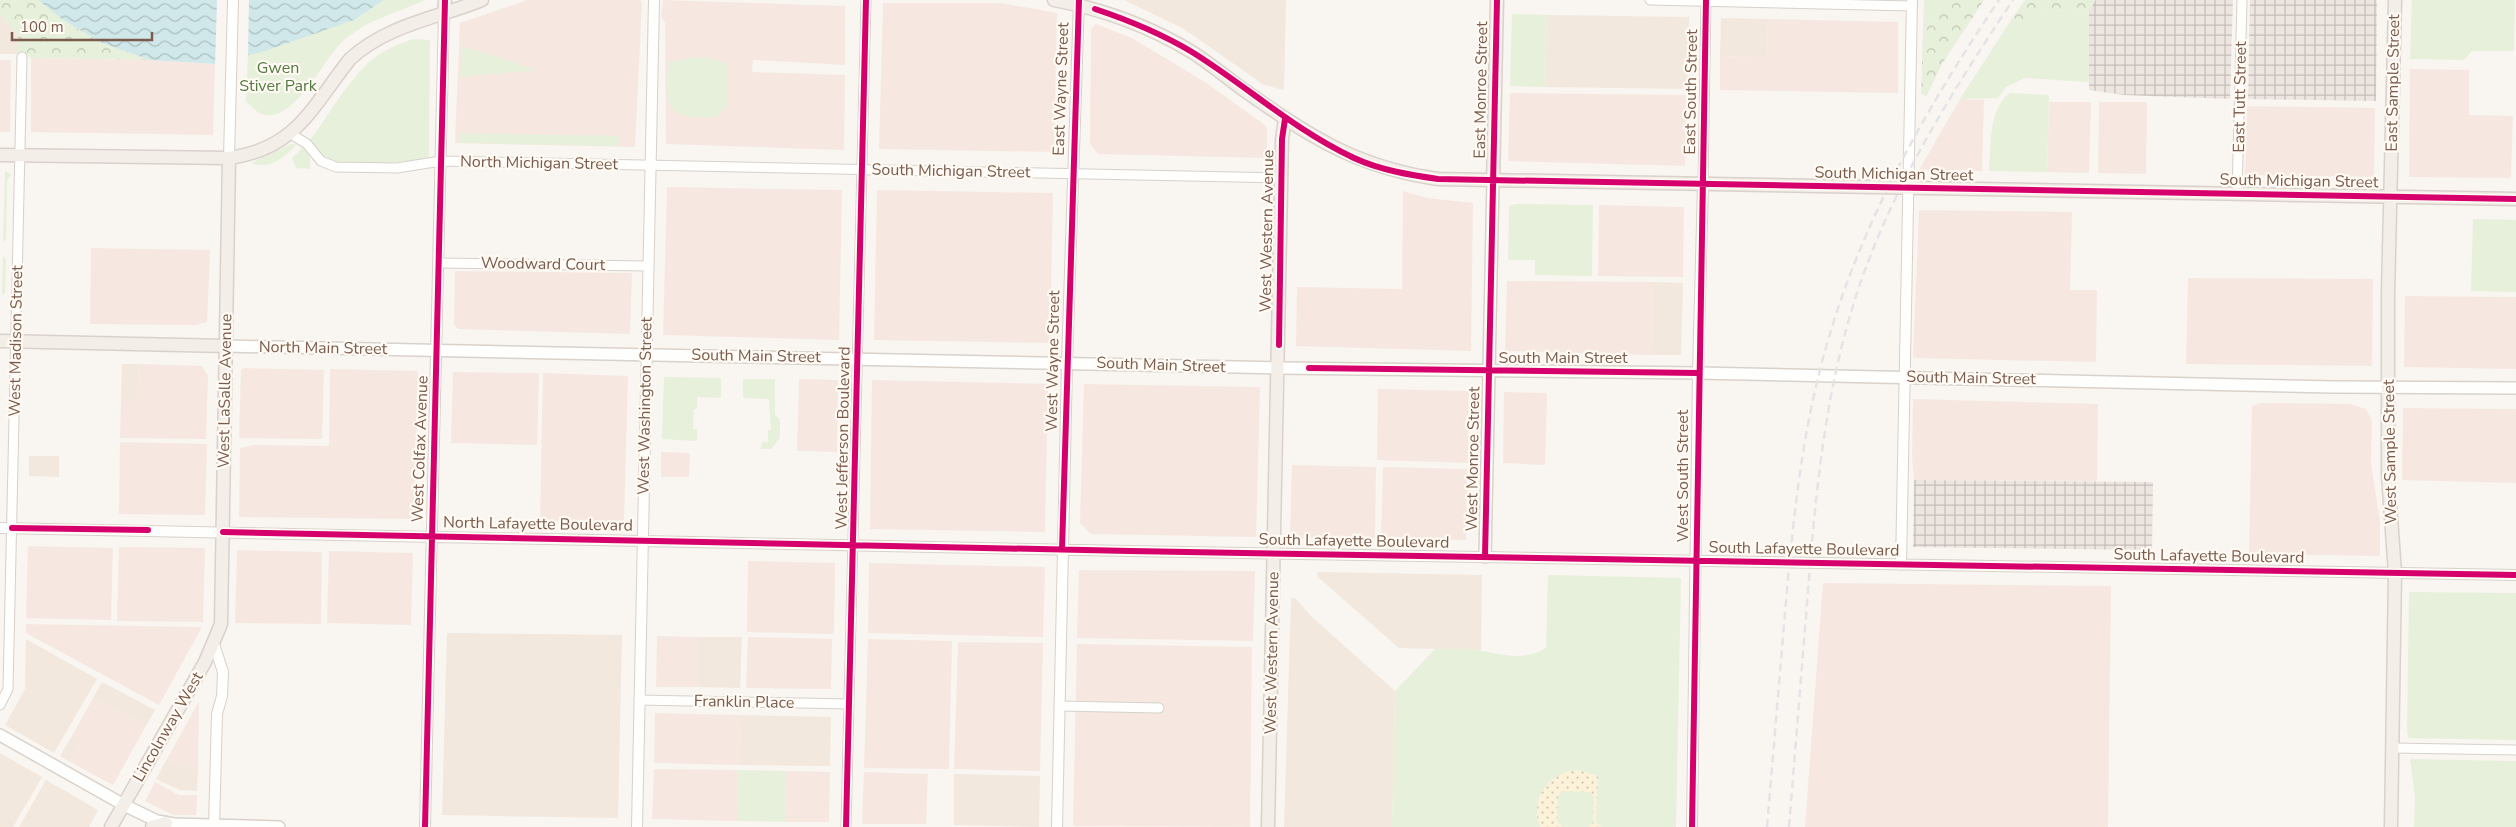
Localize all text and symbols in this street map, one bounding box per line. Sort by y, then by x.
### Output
scale bar [12,10,152,42]
street label: East Sample Street [2381,14,2405,152]
text: 100 m [20,17,64,37]
street label: East Wayne Street [1048,21,1074,156]
street label: East Monroe Street [1469,21,1493,159]
street label: East South Street [1679,29,1703,155]
street label: East Tutt Street [2228,41,2252,153]
park label: Gwen Stiver Park [239,57,318,97]
street label: West Western Avenue [1255,149,1279,313]
street label: North Michigan Street [460,151,619,175]
street label: South Michigan Street [871,159,1031,183]
street label: South Michigan Street [1814,162,1974,186]
street label: South Michigan Street [2219,169,2379,193]
street label: Woodward Court [481,252,606,276]
street label: West Madison Street [4,265,28,417]
street label: West Wayne Street [1041,290,1065,432]
street label: West LaSalle Avenue [213,314,237,468]
street label: West Washington Street [632,316,658,495]
street label: North Main Street [259,336,388,360]
street label: South Main Street [691,344,821,368]
street label: West Jefferson Boulevard [830,346,856,530]
street label: South Main Street [1498,347,1628,369]
street label: South Main Street [1096,352,1226,378]
street label: South Main Street [1906,366,2036,390]
street label: West Colfax Avenue [406,375,434,523]
street label: West Sample Street [2378,379,2402,525]
street label: West Monroe Street [1461,386,1485,532]
street label: West South Street [1672,409,1694,542]
street label: North Lafayette Boulevard [443,511,633,537]
street label: South Lafayette Boulevard [1258,528,1450,554]
street label: South Lafayette Boulevard [1708,536,1900,562]
street label: South Lafayette Boulevard [2113,543,2305,569]
street label: West Western Avenue [1260,571,1284,735]
street label: Lincolnway West [128,668,209,786]
street label: Franklin Place [694,690,794,714]

